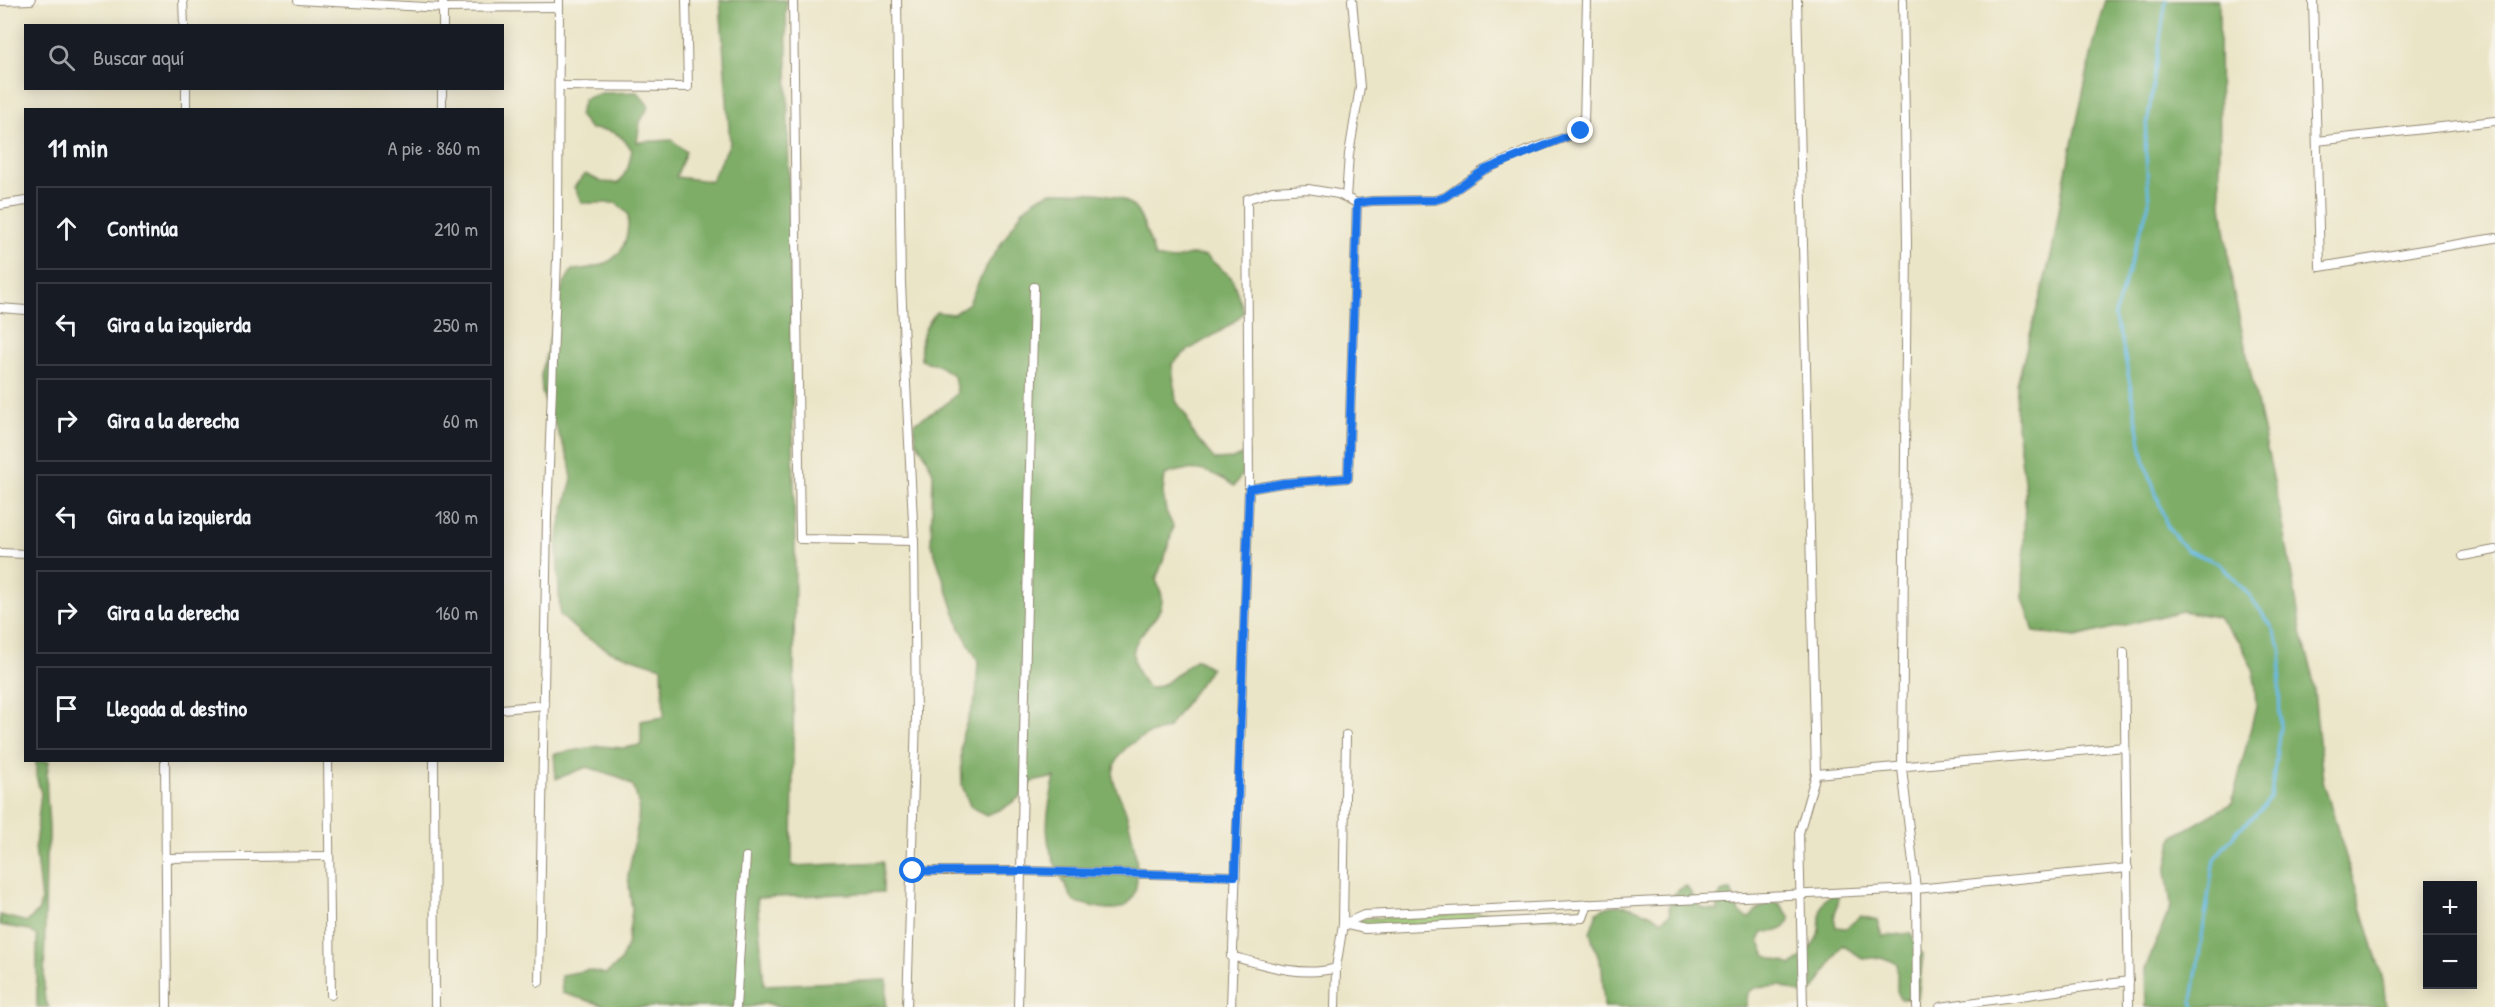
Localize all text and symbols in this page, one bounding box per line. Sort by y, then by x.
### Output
search box [24,24,504,90]
icon: search [45,41,78,74]
text: Buscar aquí [93,42,185,72]
route end [1567,117,1593,143]
text: 11 min [48,130,108,165]
text: A pie · 860 m [388,134,480,161]
icon: ahead [50,212,83,245]
text: Continúa [107,213,178,243]
text: 210 m [434,215,478,242]
icon: left [50,308,83,341]
text: Gira a la izquierda [107,309,251,339]
text: 250 m [433,311,478,338]
icon: right [50,404,83,437]
text: Gira a la derecha [107,405,239,435]
text: 60 m [443,407,478,434]
icon: left [50,500,83,533]
text: Gira a la izquierda [107,501,251,531]
text: 180 m [435,503,478,530]
icon: right [50,596,83,629]
text: Gira a la derecha [107,597,239,627]
text: 160 m [436,599,478,626]
icon: arrive [50,692,83,725]
text: Llegada al destino [107,693,247,723]
route start [899,857,925,883]
map controls [2423,881,2477,989]
button: + [2423,881,2477,935]
button: − [2423,935,2477,989]

